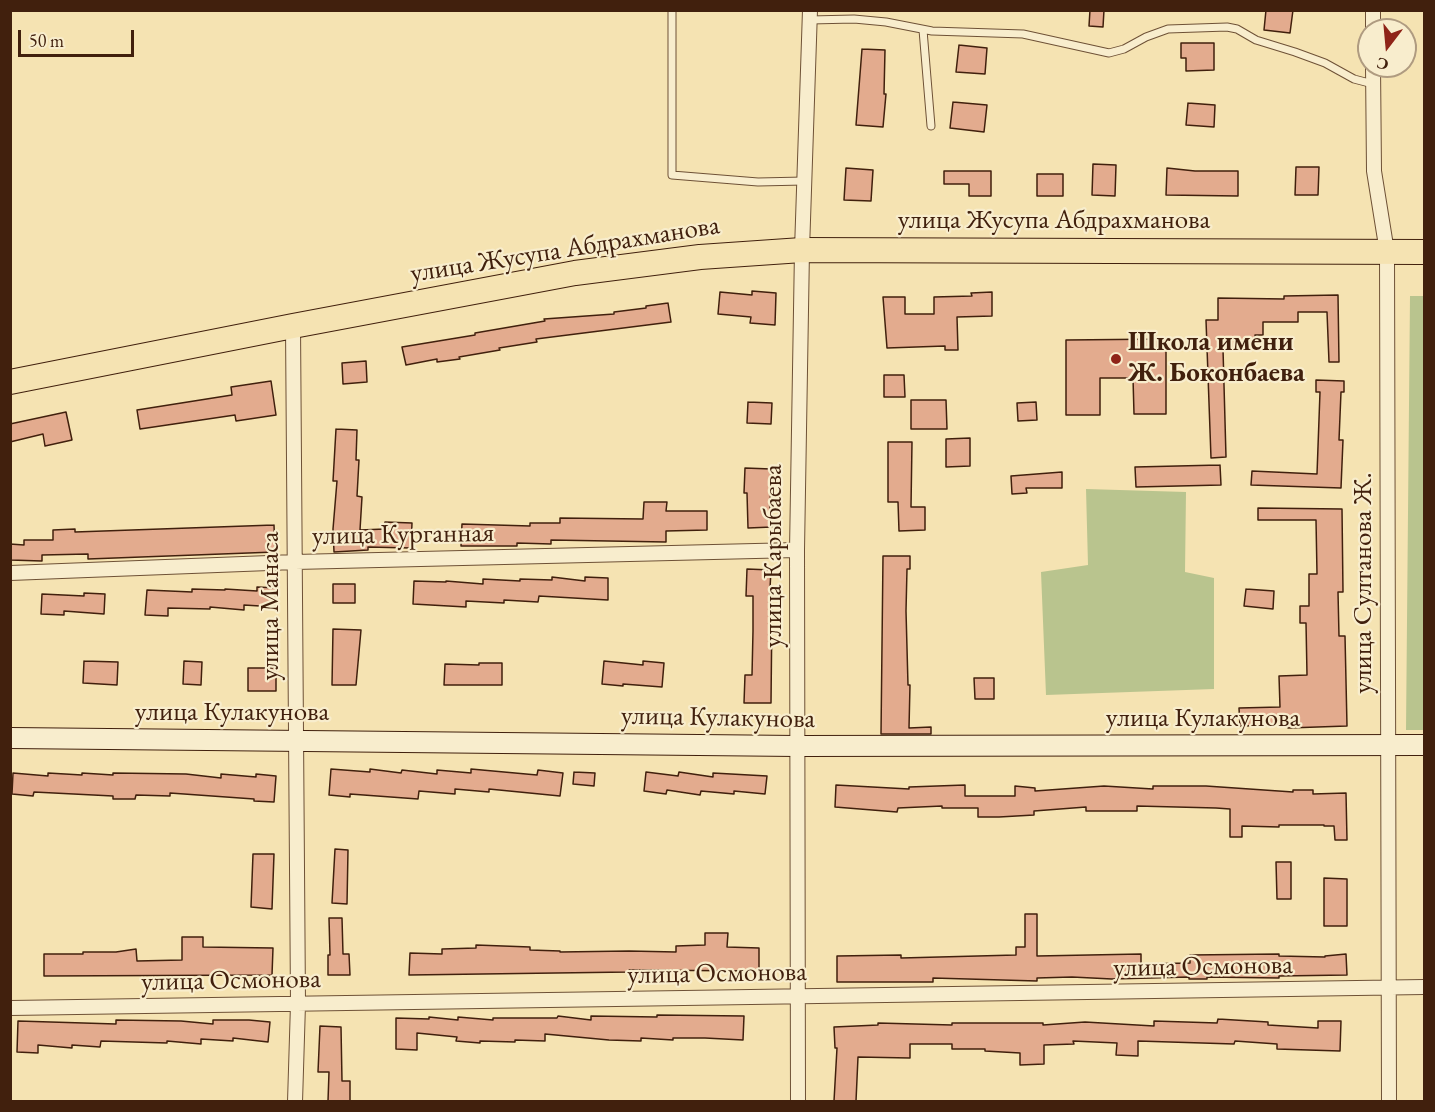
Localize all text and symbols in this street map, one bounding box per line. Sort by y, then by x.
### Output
scale bar [21,18,136,56]
north arrow [1357,18,1417,78]
text: 50 m [29,29,64,52]
text: С [1374,52,1391,76]
street label: улица Жусупа Абдрахманова [898,205,1210,237]
street label: улица Жусупа Абдрахманова [408,210,722,290]
place label: Школа имени Ж. Боконбаева [1128,327,1305,390]
marker: Школа имени Ж. Боконбаева [1109,352,1123,366]
street label: улица Карыбаева [758,464,790,648]
street label: улица Султанова Ж. [1348,472,1380,694]
street label: улица Курганная [312,517,494,553]
street label: улица Манаса [255,531,287,681]
street label: улица Кулакунова [135,697,329,729]
street label: улица Кулакунова [620,700,816,736]
street label: улица Кулакунова [1106,703,1300,735]
street label: улица Осмонова [1113,949,1293,985]
street label: улица Осмонова [627,956,807,992]
street label: улица Осмонова [141,963,321,999]

